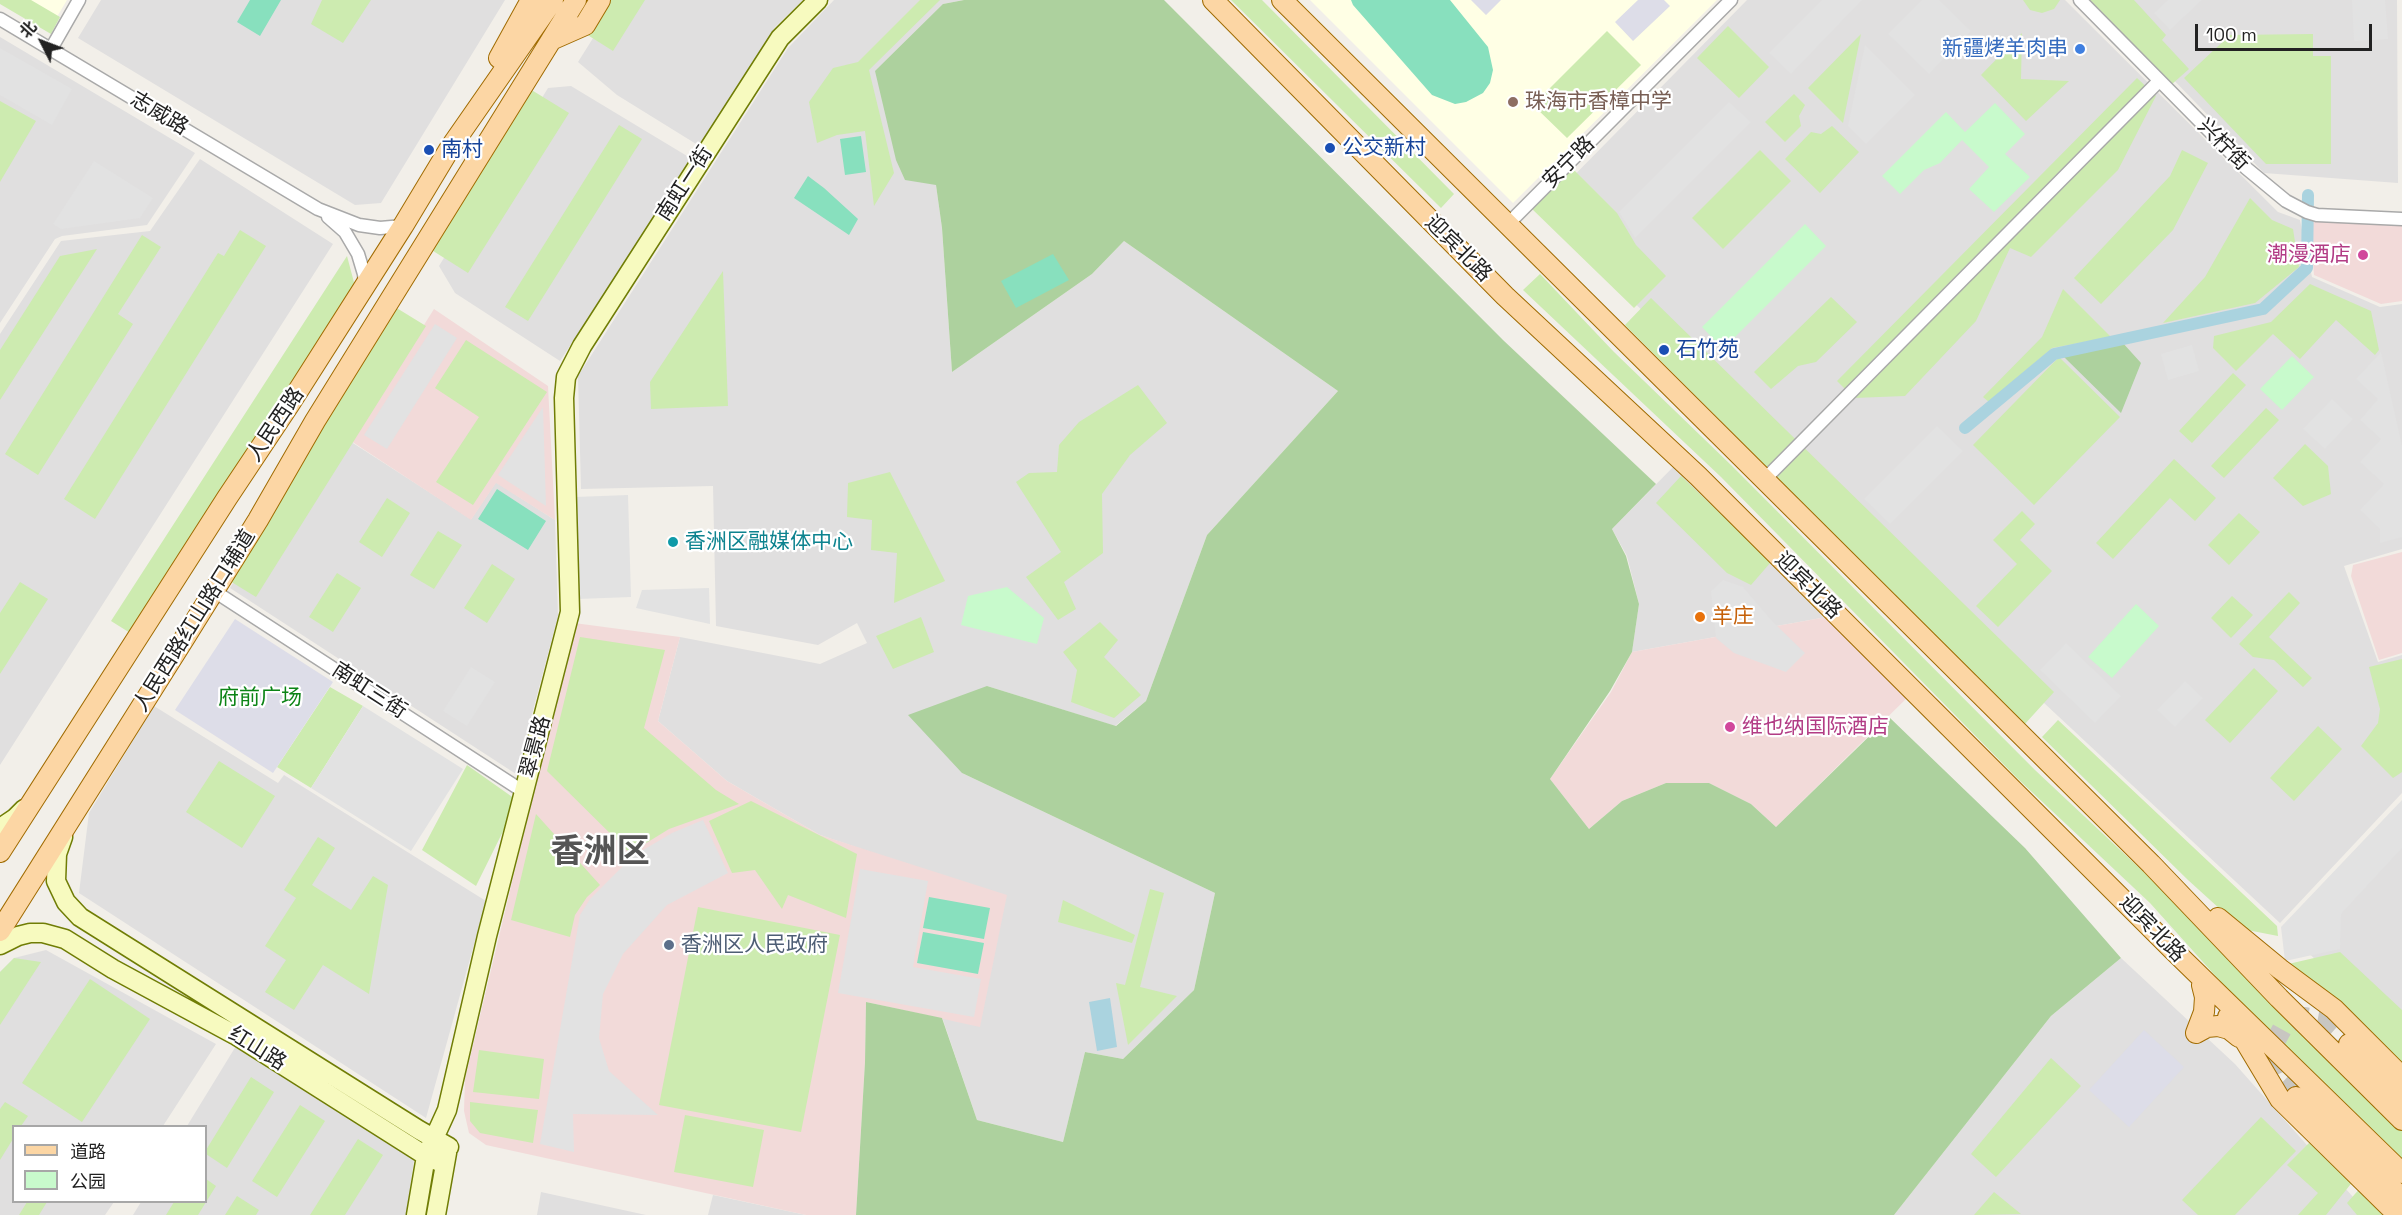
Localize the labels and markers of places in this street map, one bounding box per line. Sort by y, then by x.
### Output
place label: 新疆烤羊肉串 [1942,36,2068,62]
marker: 新疆烤羊肉串 [2073,42,2087,56]
place label: 珠海市香樟中学 [1525,89,1672,115]
marker: 珠海市香樟中学 [1506,95,1520,109]
place label: 公交新村 [1342,135,1426,161]
place label: 南村 [441,137,483,163]
marker: 公交新村 [1323,141,1337,155]
marker: 南村 [422,143,436,157]
place label: 潮漫酒店 [2267,242,2351,268]
marker: 潮漫酒店 [2356,248,2370,262]
place label: 石竹苑 [1676,337,1739,363]
marker: 石竹苑 [1657,343,1671,357]
place label: 香洲区融媒体中心 [685,529,853,555]
marker: 香洲区融媒体中心 [666,535,680,549]
place label: 羊庄 [1712,604,1754,630]
marker: 羊庄 [1693,610,1707,624]
place label: 维也纳国际酒店 [1742,714,1889,740]
marker: 维也纳国际酒店 [1723,720,1737,734]
place label: 香洲区人民政府 [681,932,828,958]
marker: 香洲区人民政府 [662,938,676,952]

